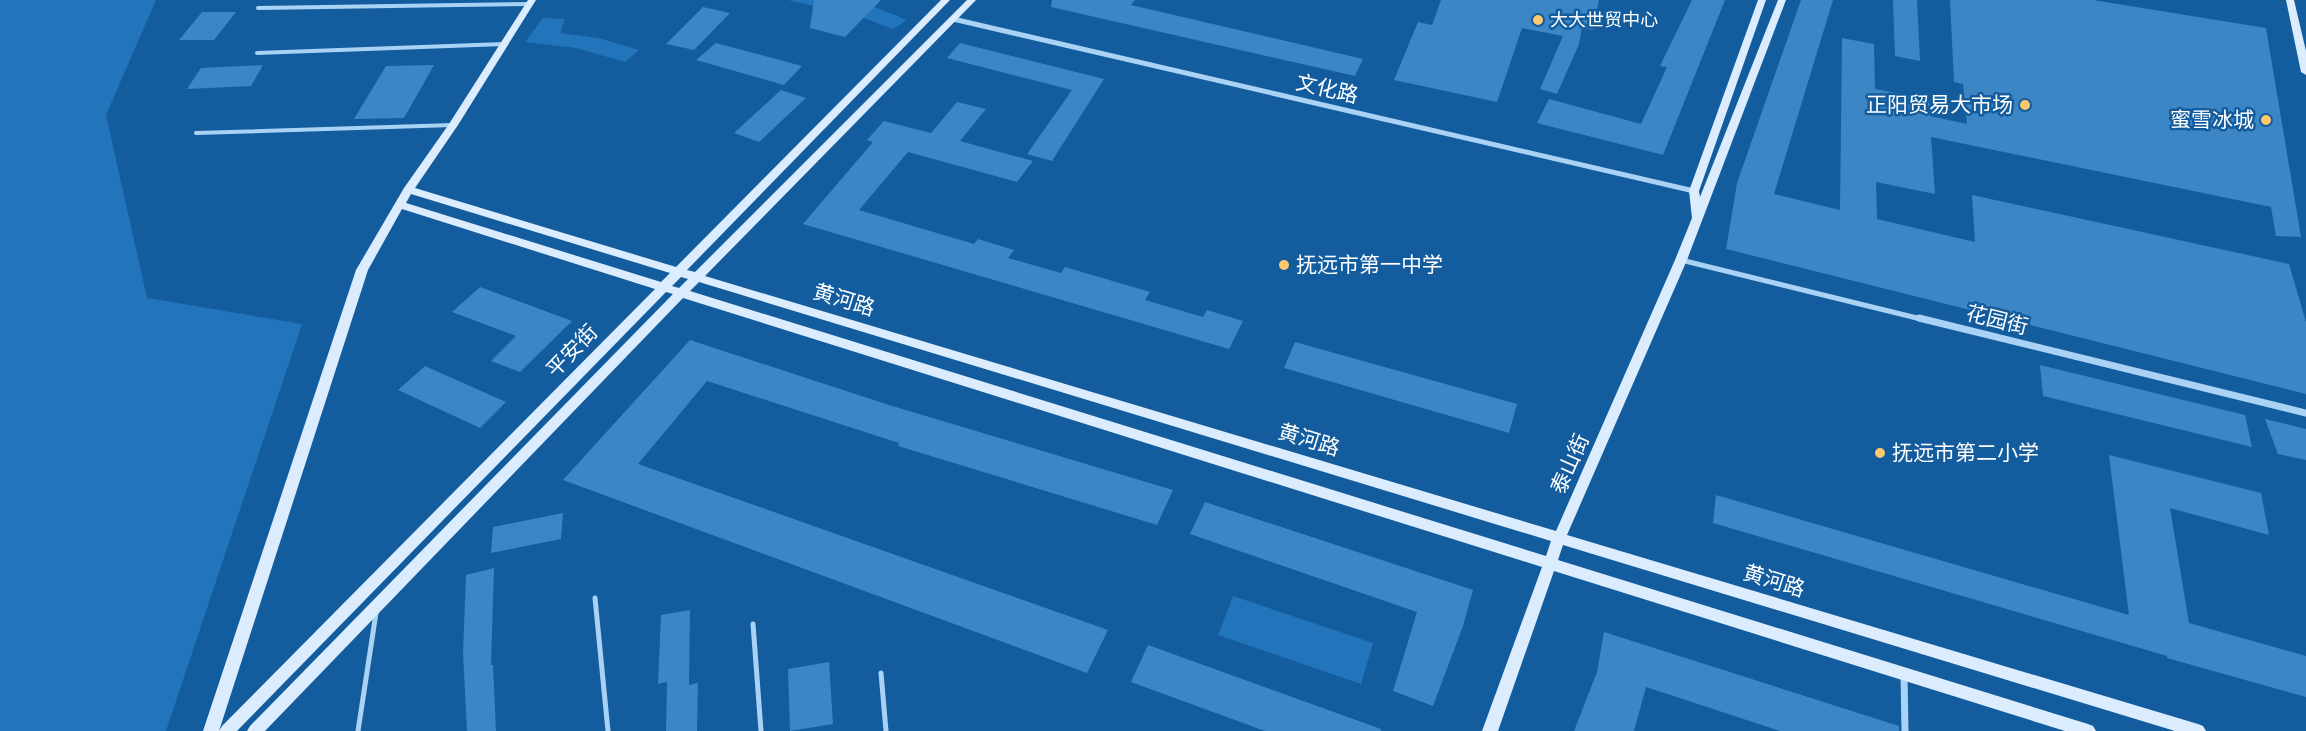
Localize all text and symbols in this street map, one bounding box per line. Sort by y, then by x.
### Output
place label: 大大世贸中心 [1550,8,1658,33]
marker: 大大世贸中心 [1531,13,1545,27]
street label: 文化路 [1293,67,1361,111]
place label: 正阳贸易大市场 [1866,90,2013,120]
marker: 正阳贸易大市场 [2018,98,2032,112]
place label: 蜜雪冰城 [2170,105,2254,135]
marker: 蜜雪冰城 [2259,113,2273,127]
place label: 抚远市第一中学 [1296,250,1443,280]
marker: 抚远市第一中学 [1277,258,1291,272]
street label: 黄河路 [809,276,879,324]
street label: 花园街 [1963,298,2031,342]
street label: 平安街 [539,318,605,384]
street label: 黄河路 [1274,416,1344,464]
street label: 泰山街 [1543,429,1597,499]
place label: 抚远市第二小学 [1892,438,2039,468]
marker: 抚远市第二小学 [1873,446,1887,460]
street label: 黄河路 [1739,557,1809,605]

